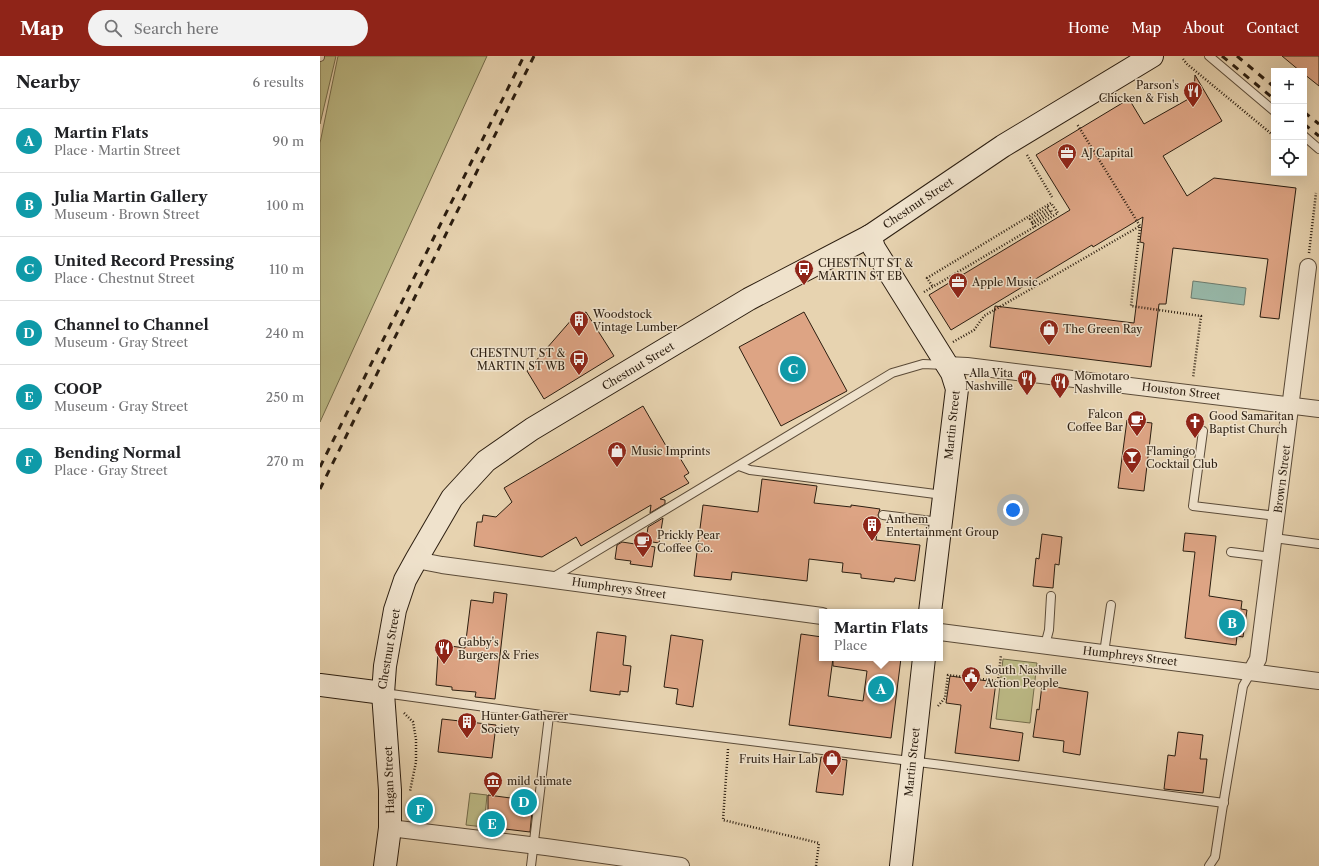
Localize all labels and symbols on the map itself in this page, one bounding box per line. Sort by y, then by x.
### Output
place label: Parson's Chicken & Fish [1099,78,1179,105]
restaurant icon: Parson's Chicken & Fish [1182,80,1204,108]
office icon: AJ Capital [1056,142,1078,170]
place label: AJ Capital [1080,146,1134,160]
street label: Chestnut Street [880,174,956,232]
place label: CHESTNUT ST & MARTIN ST EB [818,256,913,283]
bus stop icon: CHESTNUT ST & MARTIN ST EB [793,258,815,286]
office icon: Apple Music [947,271,969,299]
place label: Apple Music [971,275,1038,289]
place label: Woodstock Vintage Lumber [592,307,678,334]
building icon: Woodstock Vintage Lumber [568,309,590,337]
shop icon: The Green Ray [1038,318,1060,346]
place label: The Green Ray [1063,322,1143,336]
street label: Chestnut Street [599,339,677,393]
place label: CHESTNUT ST & MARTIN ST WB [470,346,565,373]
bus stop icon: CHESTNUT ST & MARTIN ST WB [568,348,590,376]
pin: C [780,354,806,384]
place label: Alla Vita Nashville [965,366,1013,393]
restaurant icon: Alla Vita Nashville [1016,368,1038,396]
place label: Momotaro Nashville [1074,369,1130,396]
restaurant icon: Momotaro Nashville [1049,371,1071,399]
street label: Houston Street [1141,379,1221,403]
street label: Martin Street [941,390,963,460]
place label: Falcon Coffee Bar [1067,407,1123,434]
cafe icon: Falcon Coffee Bar [1126,409,1148,437]
place label: Good Samaritan Baptist Church [1209,409,1294,436]
church icon: Good Samaritan Baptist Church [1184,411,1206,439]
shop icon: Music Imprints [606,440,628,468]
place label: Music Imprints [631,444,710,458]
place label: Flamingo Cocktail Club [1146,444,1218,471]
street label: Brown Street [1271,444,1293,514]
bar icon: Flamingo Cocktail Club [1121,446,1143,474]
your location [1003,500,1023,520]
place label: Anthem Entertainment Group [885,512,999,539]
building icon: Anthem Entertainment Group [861,514,883,542]
place label: Prickly Pear Coffee Co. [657,528,720,555]
cafe icon: Prickly Pear Coffee Co. [632,530,654,558]
street label: Humphreys Street [571,574,667,602]
street label: Chestnut Street [375,607,403,691]
pin: B [1219,608,1245,638]
place label: Gabby's Burgers & Fries [458,635,539,662]
restaurant icon: Gabby's Burgers & Fries [433,637,455,665]
street label: Humphreys Street [1082,643,1178,669]
place label: South Nashville Action People [984,663,1067,690]
public building icon: South Nashville Action People [960,665,982,693]
pin: A [868,674,894,704]
place label: Hunter Gatherer Society [481,709,569,736]
building icon: Hunter Gatherer Society [456,711,478,739]
street label: Martin Street [901,727,923,797]
street label: Hagan Street [381,746,397,814]
shop icon: Fruits Hair Lab [821,748,843,776]
place label: Fruits Hair Lab [739,752,818,766]
museum icon: mild climate [482,770,504,798]
place label: mild climate [507,774,572,788]
pin: D [511,787,537,817]
pin: F [407,795,433,825]
pin: E [479,809,505,839]

